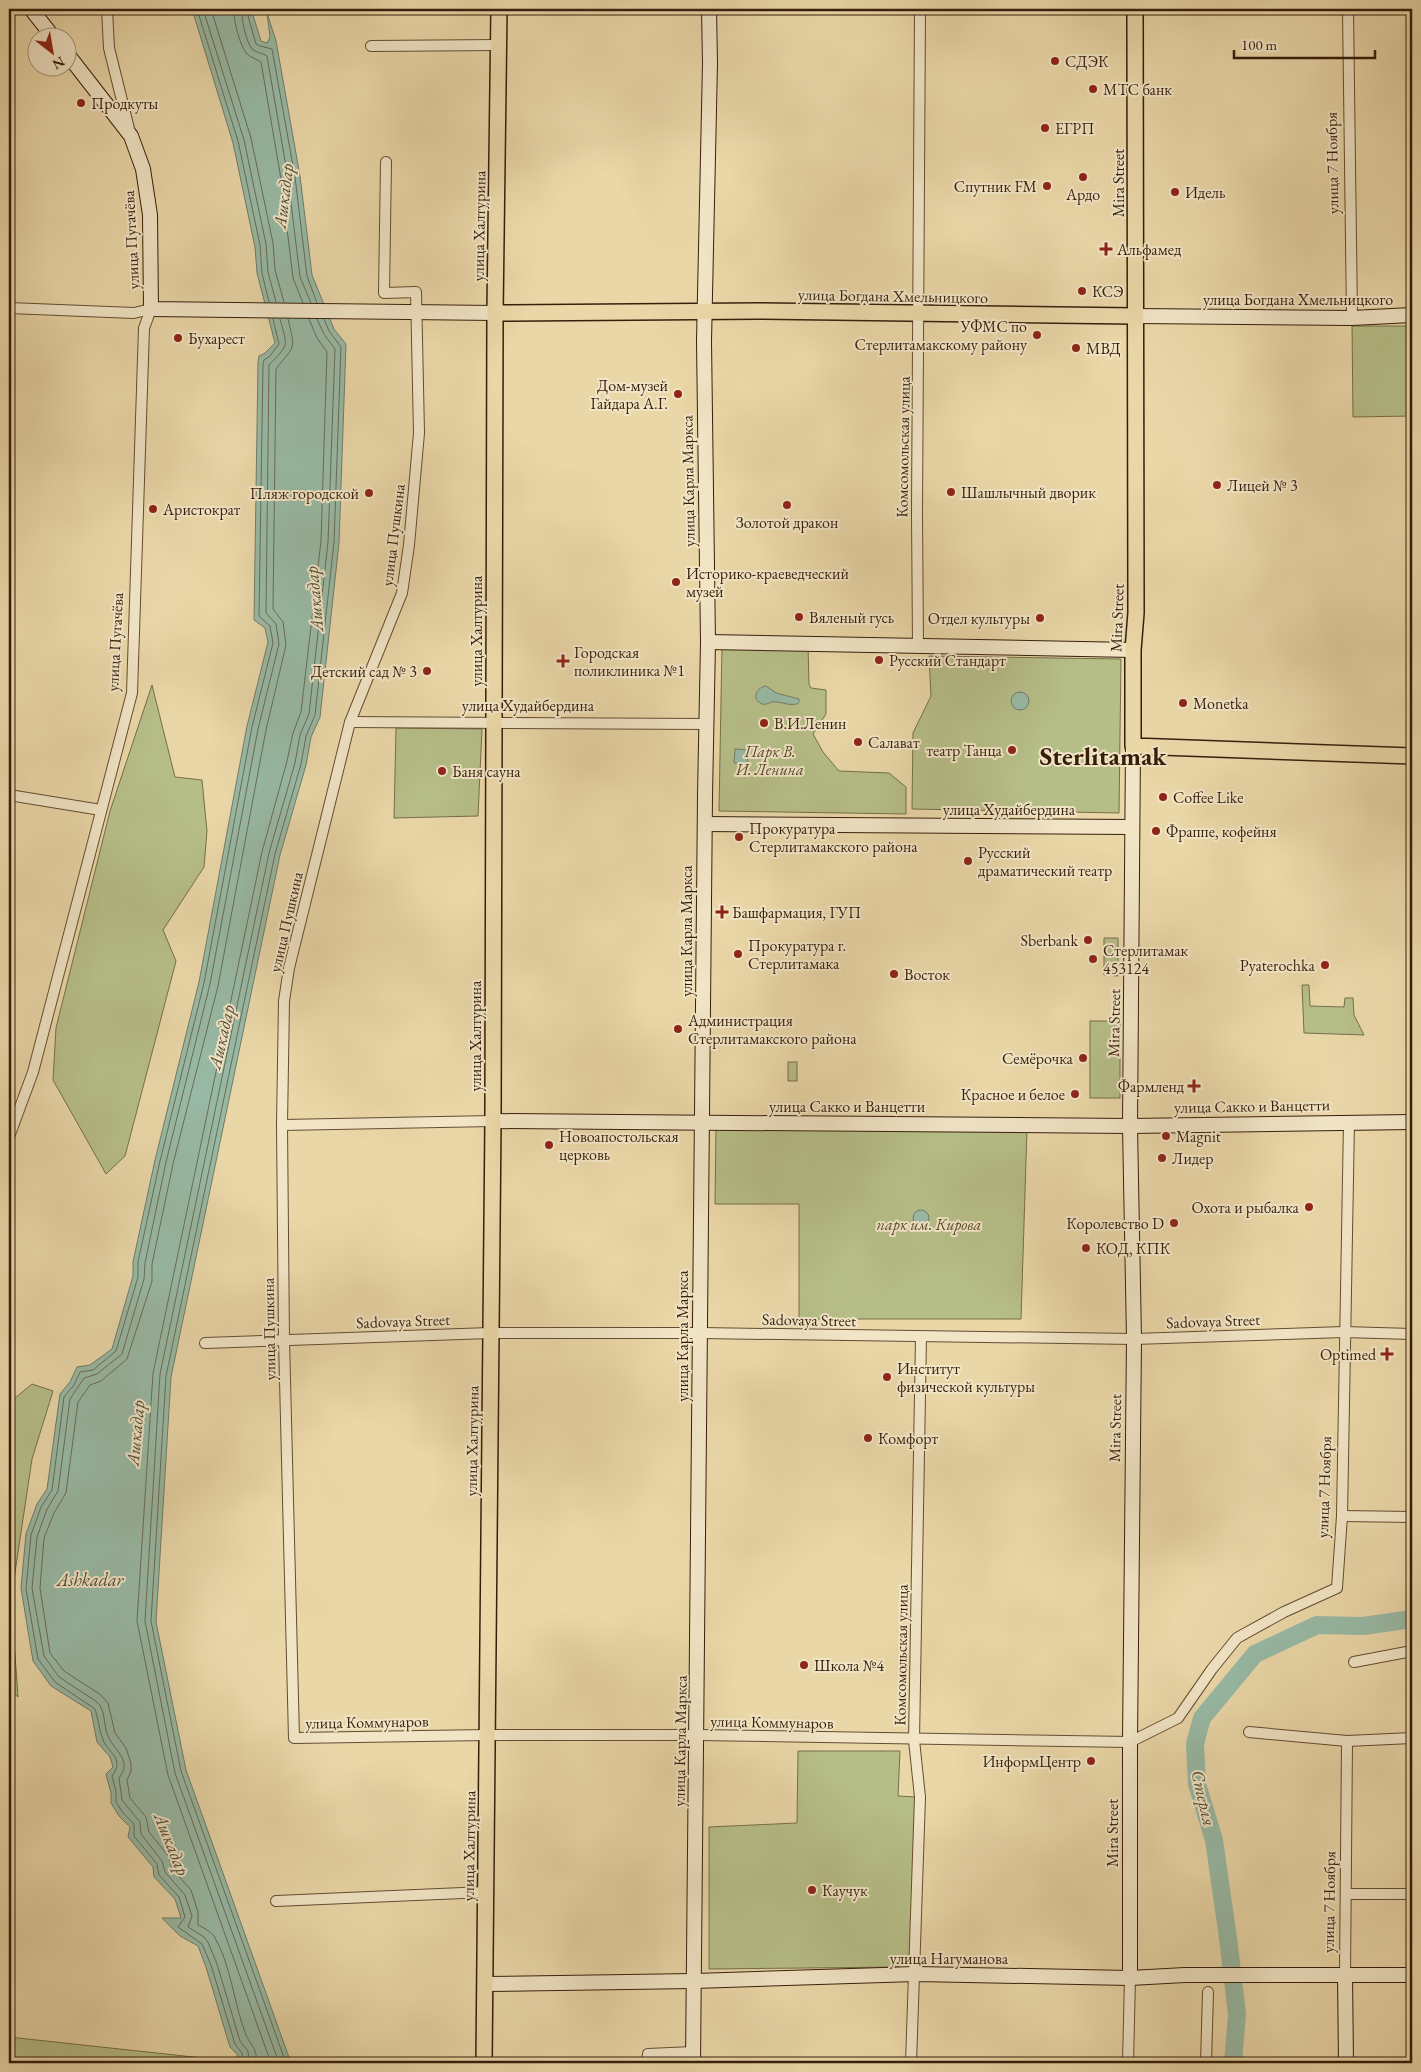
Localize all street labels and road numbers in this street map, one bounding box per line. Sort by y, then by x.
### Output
street label: улица 7 Ноября [1321,112,1343,214]
street label: Mira Street [1108,149,1129,217]
street label: улица Халтурина [468,170,490,282]
street label: улица Пугачёва [118,189,144,290]
street label: улица Богдана Хмельницкого [798,284,988,308]
street label: улица Богдана Хмельницкого [1203,289,1393,310]
street label: Комсомольская улица [891,376,915,518]
street label: улица Карла Маркса [676,414,700,547]
street label: улица Пушкина [376,482,410,587]
street label: улица Халтурина [466,575,487,687]
street label: Mira Street [1105,583,1129,653]
street label: улица Пугачёва [102,591,128,692]
street label: улица Худайбердина [462,695,595,716]
street label: улица Худайбердина [943,799,1076,820]
street label: улица Карла Маркса [676,865,697,997]
street label: улица Пушкина [264,869,308,974]
street label: улица Халтурина [465,980,486,1092]
street label: Mira Street [1103,989,1125,1057]
street label: улица Сакко и Ванцетти [1174,1094,1331,1118]
street label: улица Сакко и Ванцетти [769,1096,926,1117]
street label: улица Карла Маркса [672,1270,693,1402]
street label: улица Пушкина [258,1277,280,1381]
street label: Sadovaya Street [356,1309,450,1333]
street label: Sadovaya Street [762,1309,856,1331]
street label: Sadovaya Street [1166,1309,1260,1333]
street label: улица Халтурина [461,1385,483,1497]
street label: Mira Street [1104,1394,1126,1462]
street label: улица 7 Ноября [1312,1436,1336,1538]
street label: Комсомольская улица [889,1584,913,1726]
street label: улица Карла Маркса [668,1674,692,1807]
street label: улица Коммунаров [305,1710,429,1734]
street label: улица Коммунаров [710,1710,834,1734]
street label: улица Халтурина [458,1790,480,1902]
street label: Mira Street [1102,1799,1123,1867]
street label: улица 7 Ноября [1318,1851,1340,1953]
street label: улица Нагуманова [890,1948,1009,1969]

